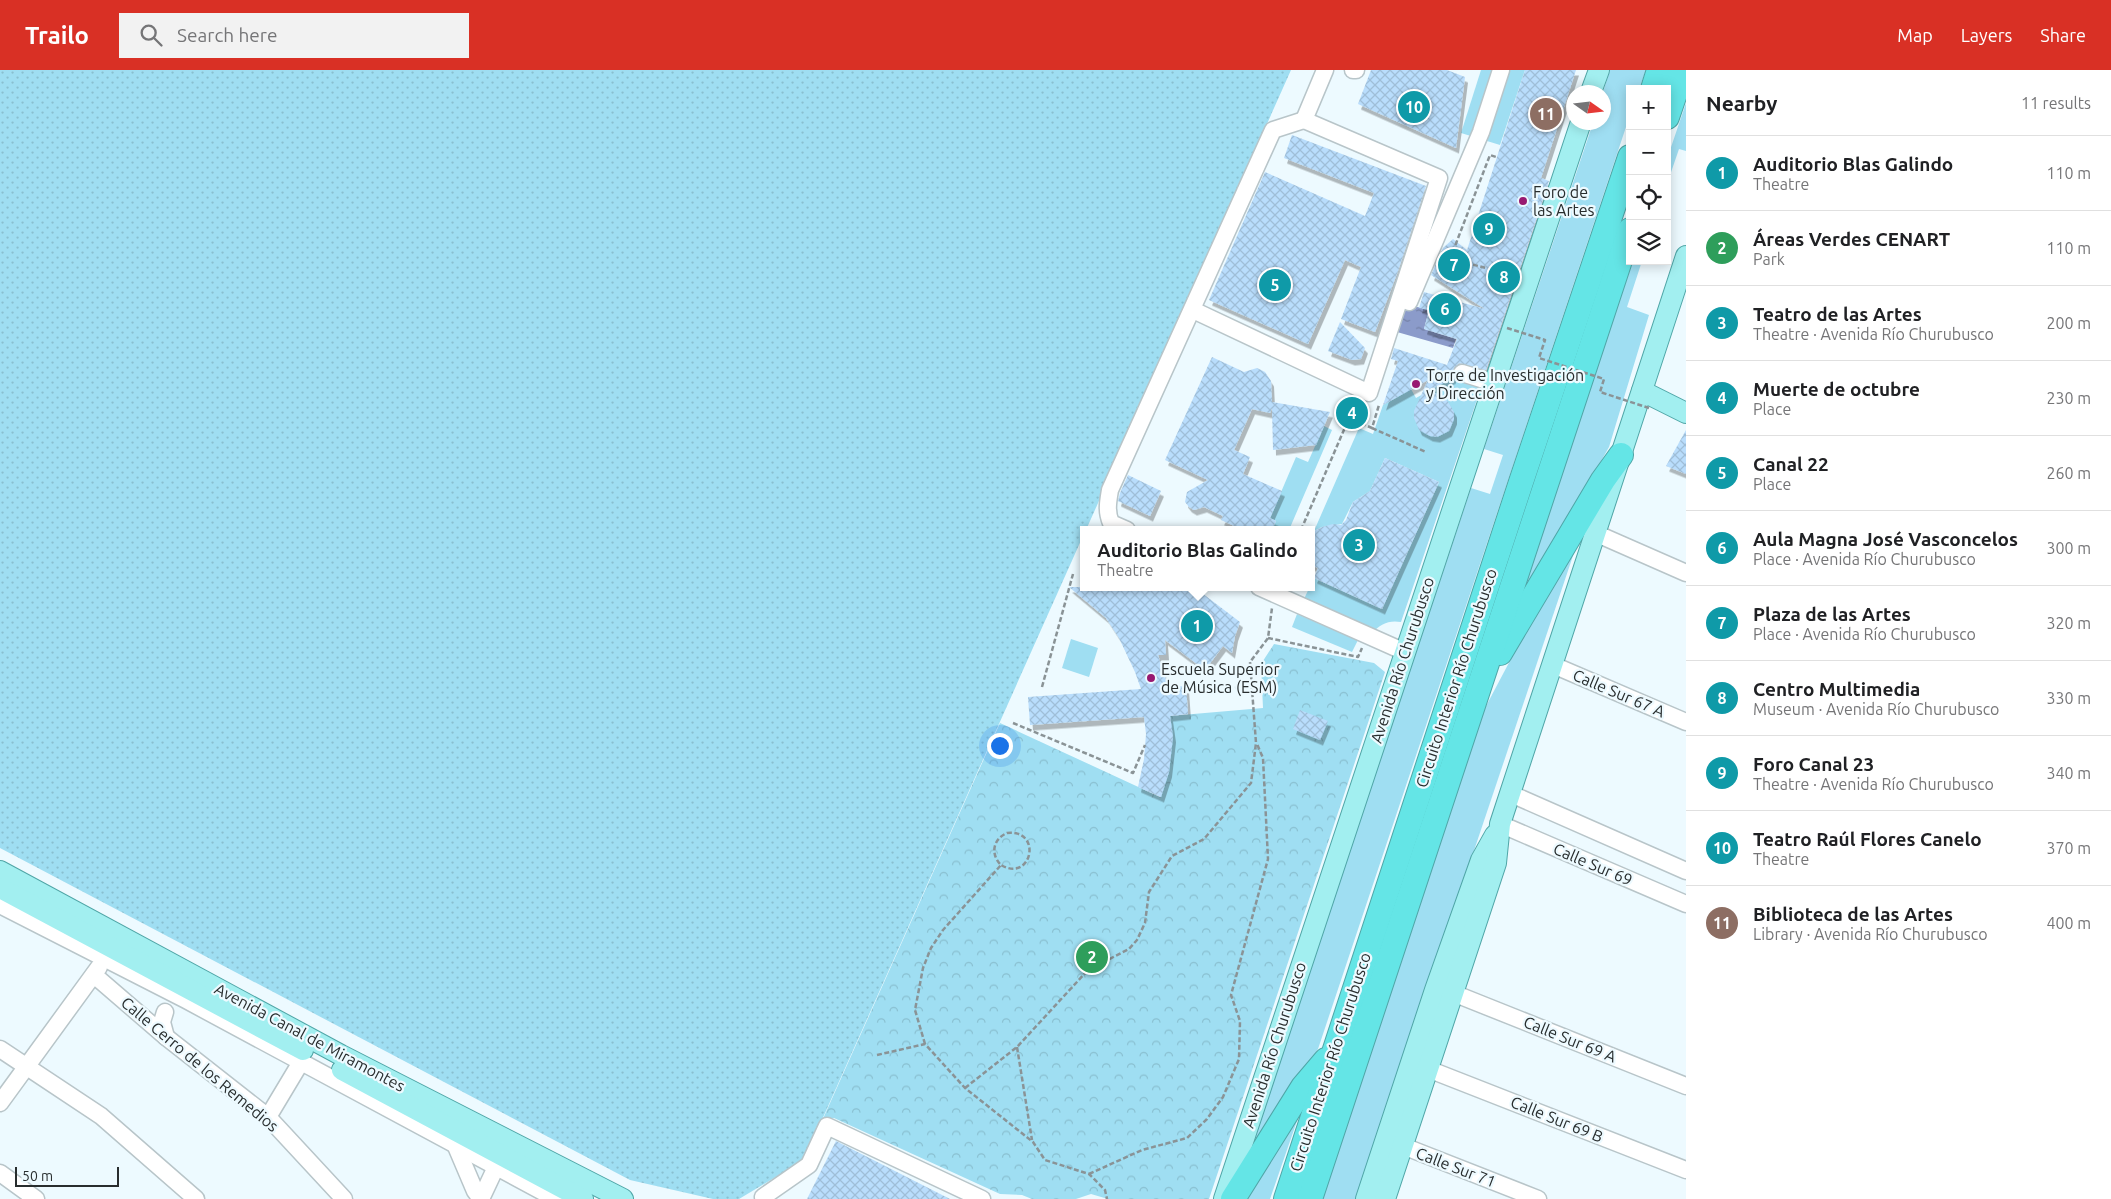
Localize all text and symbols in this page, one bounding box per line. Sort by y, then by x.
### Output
search box [119,13,469,58]
icon: search [137,21,165,49]
text: Trailo [25,22,89,49]
text: Search here [177,24,278,46]
text: Map [1897,25,1933,45]
text: Layers [1961,25,2012,45]
text: Share [2040,25,2086,45]
north arrow [1566,85,1611,130]
map controls [1626,85,1671,265]
button: + [1626,85,1671,130]
pin: 10 [1398,88,1430,126]
text: Nearby [1706,91,1777,115]
text: 11 results [2021,94,2091,112]
pin: 11 [1530,95,1562,133]
button: − [1626,130,1671,175]
text: Auditorio Blas Galindo [1753,153,1953,175]
text: 1 [1717,164,1727,182]
text: 110 m [2046,164,2091,182]
button: locate [1626,175,1671,220]
text: Theatre [1753,175,1809,193]
place label: Foro de las Artes [1533,183,1595,219]
marker: Foro de las Artes [1517,195,1529,207]
pin: 9 [1473,210,1505,248]
button: layers [1626,220,1671,265]
text: Áreas Verdes CENART [1753,228,1950,250]
text: 2 [1717,239,1727,257]
text: 110 m [2046,239,2091,257]
pin: 7 [1438,246,1470,284]
text: Park [1753,250,1785,268]
pin: 8 [1488,258,1520,296]
pin: 5 [1259,266,1291,304]
pin: 6 [1429,290,1461,328]
text: Teatro de las Artes [1753,303,1922,325]
text: 3 [1717,314,1727,332]
text: 200 m [2046,314,2091,332]
text: Theatre · Avenida Río Churubusco [1753,325,1994,343]
place label: Torre de Investigación y Dirección [1426,366,1584,402]
marker: Torre de Investigación y Dirección [1410,378,1422,390]
text: Muerte de octubre [1753,378,1920,400]
text: 4 [1717,389,1727,407]
text: 230 m [2046,389,2091,407]
pin: 4 [1336,394,1368,432]
text: Place [1753,400,1791,418]
text: Canal 22 [1753,453,1829,475]
text: 5 [1717,464,1727,482]
text: 260 m [2046,464,2091,482]
text: Place [1753,475,1791,493]
popup [1080,526,1315,591]
pin: 3 [1343,526,1375,564]
text: Aula Magna José Vasconcelos [1753,528,2018,550]
text: Auditorio Blas Galindo [1097,539,1298,561]
text: 6 [1717,539,1727,557]
text: 300 m [2046,539,2091,557]
text: Place · Avenida Río Churubusco [1753,550,1976,568]
text: Theatre [1097,561,1154,579]
street label: Circuito Interior Río Churubusco [1412,566,1500,790]
street label: Avenida Río Churubusco [1367,575,1437,745]
text: Plaza de las Artes [1753,603,1911,625]
pin: 1 [1181,607,1213,645]
text: 7 [1717,614,1727,632]
text: 320 m [2046,614,2091,632]
text: Place · Avenida Río Churubusco [1753,625,1976,643]
place label: Escuela Superior de Música (ESM) [1161,660,1280,697]
street label: Calle Sur 67 A [1570,666,1668,721]
marker: Escuela Superior de Música (ESM) [1145,672,1157,684]
text: Centro Multimedia [1753,678,1920,700]
text: 8 [1717,689,1727,707]
text: 330 m [2046,689,2091,707]
text: Museum · Avenida Río Churubusco [1753,700,1999,718]
your location [987,733,1013,759]
text: Foro Canal 23 [1753,753,1874,775]
text: 9 [1717,764,1727,782]
text: 340 m [2046,764,2091,782]
text: Theatre · Avenida Río Churubusco [1753,775,1994,793]
text: Teatro Raúl Flores Canelo [1753,828,1982,850]
street label: Calle Sur 69 [1551,839,1635,889]
text: 10 [1713,839,1731,857]
text: 370 m [2046,839,2091,857]
text: Theatre [1753,850,1809,868]
text: Biblioteca de las Artes [1753,903,1953,925]
text: 11 [1713,914,1731,932]
text: 400 m [2046,914,2091,932]
text: Library · Avenida Río Churubusco [1753,925,1988,943]
pin: 2 [1076,938,1108,976]
street label: Circuito Interior Río Churubusco [1286,950,1374,1174]
street label: Avenida Río Churubusco [1239,960,1309,1130]
street label: Avenida Canal de Miramontes [212,979,408,1095]
street label: Calle Cerro de los Remedios [118,993,282,1135]
street label: Calle Sur 69 A [1521,1012,1619,1066]
street label: Calle Sur 69 B [1508,1092,1606,1146]
street label: Calle Sur 71 [1413,1144,1499,1190]
scale bar [15,1164,119,1187]
text: 50 m [22,1168,53,1184]

